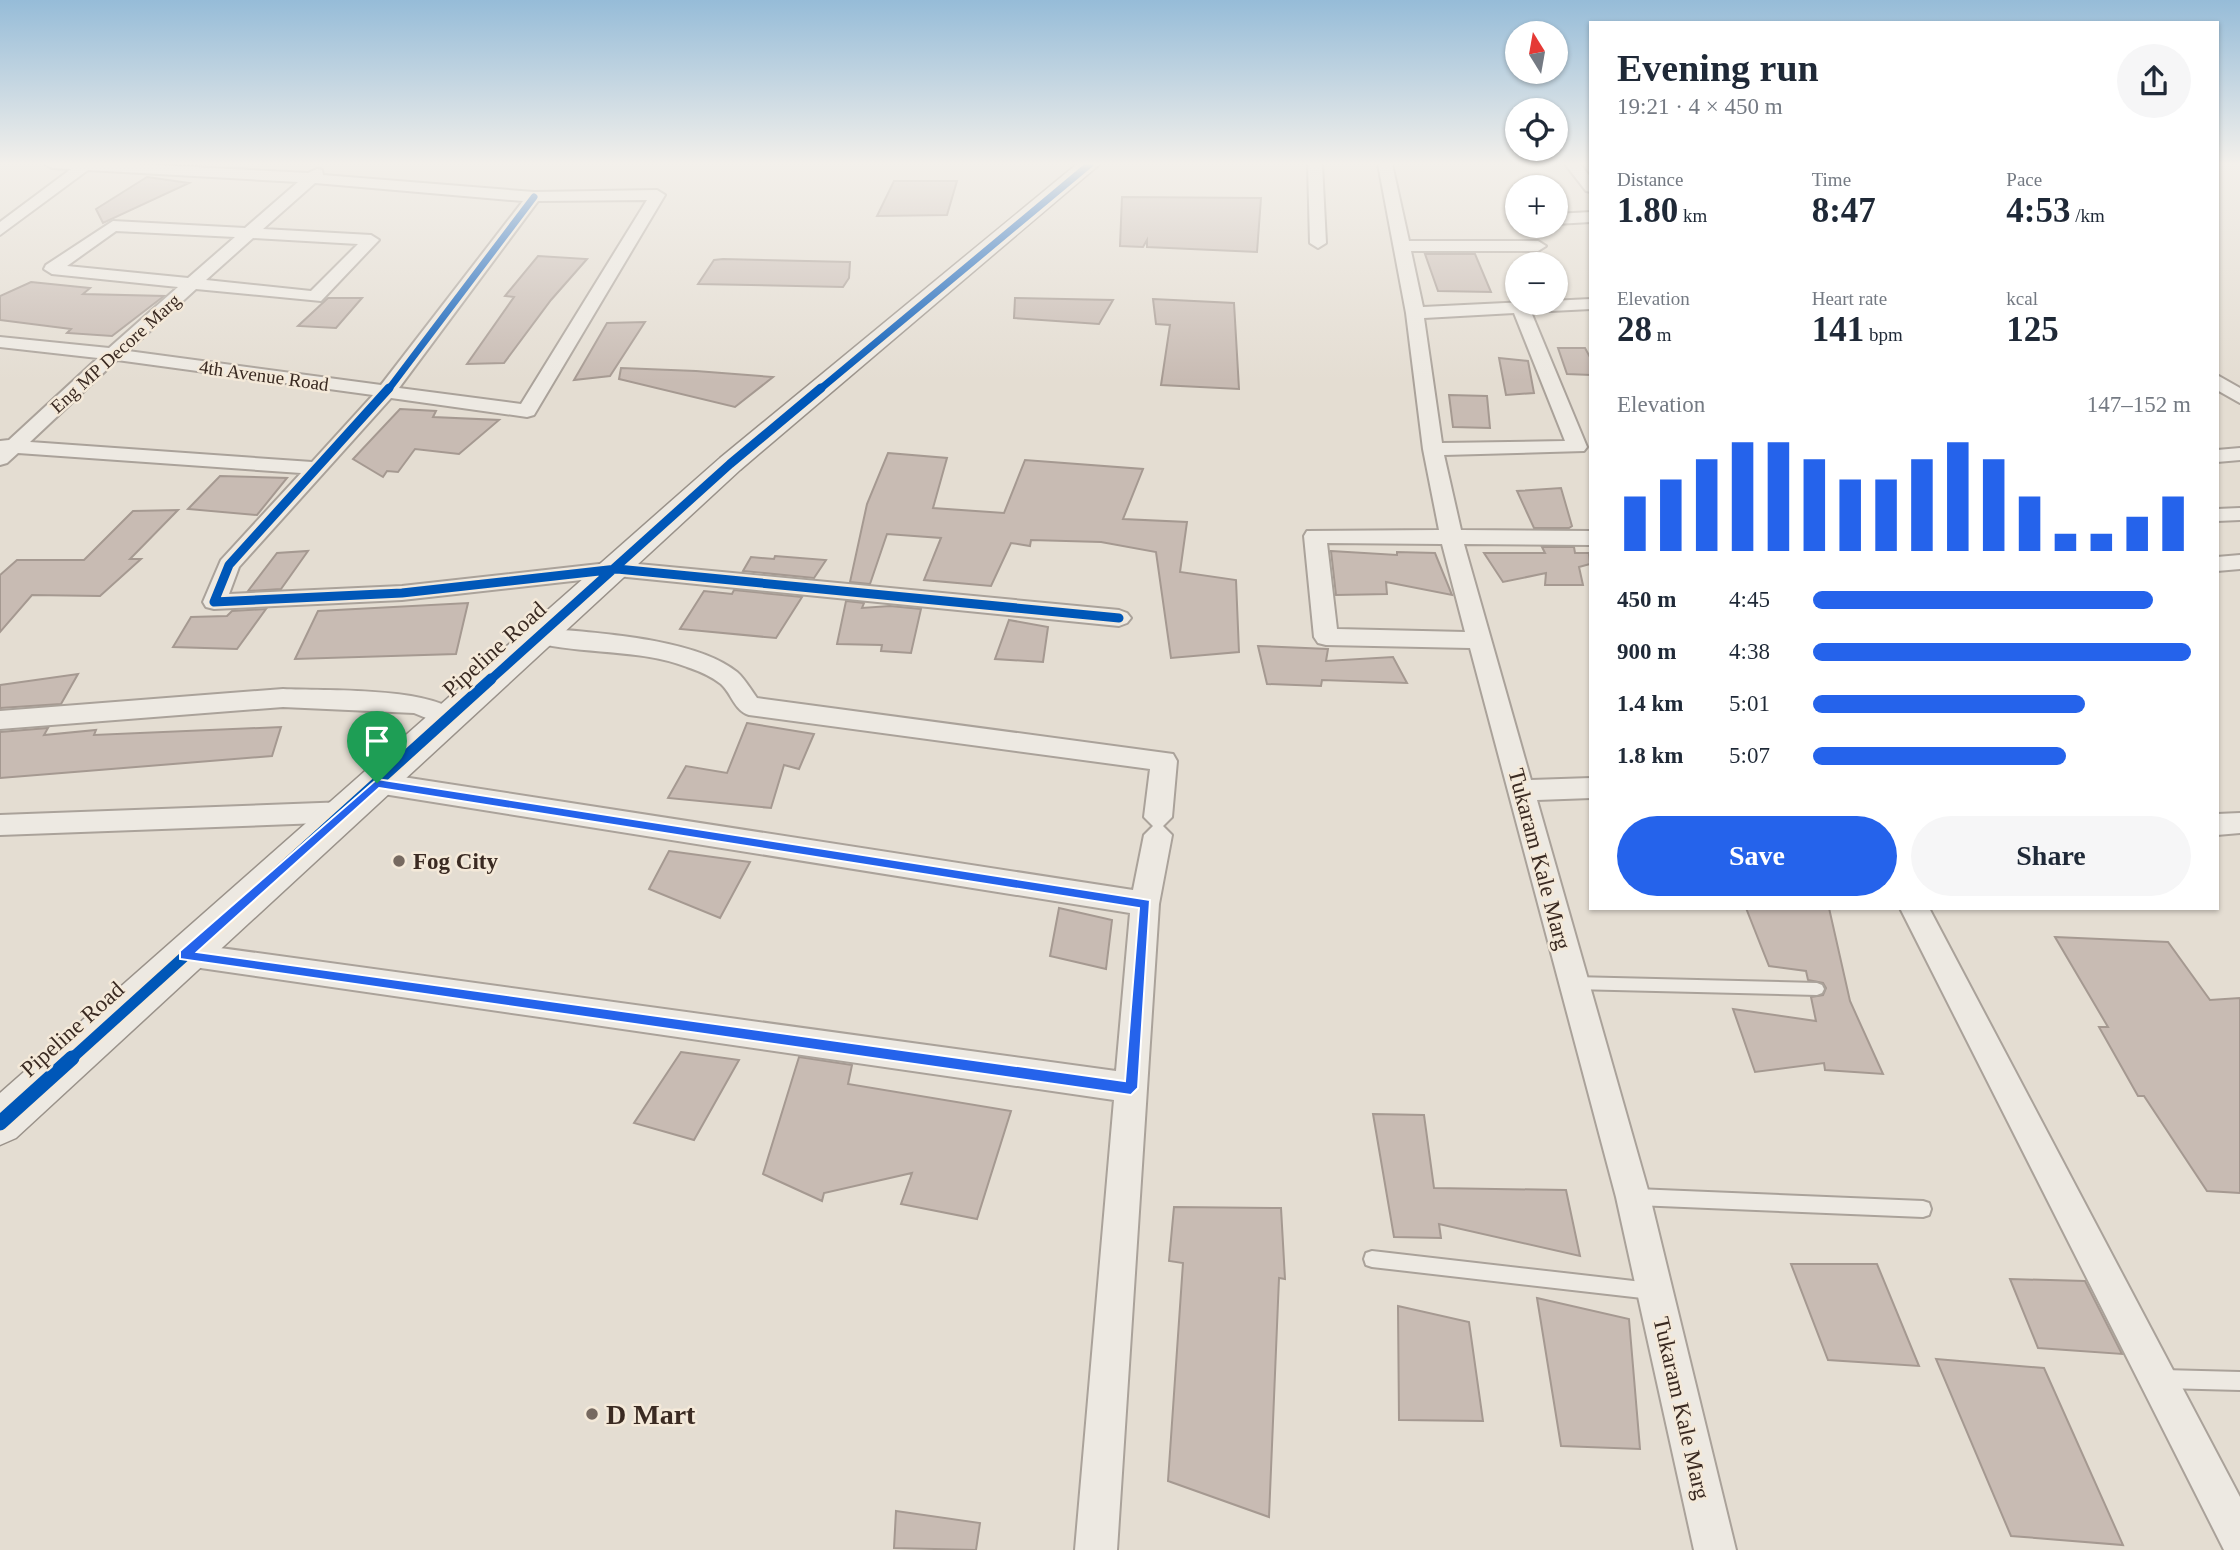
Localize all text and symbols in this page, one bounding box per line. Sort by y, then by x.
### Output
north arrow [1505,21,1568,84]
map controls [1505,21,1568,315]
button: share [2117,44,2191,118]
text: Evening run [1617,47,1819,89]
text: 19:21 · 4 × 450 m [1617,94,1783,119]
button: locate [1505,98,1568,161]
text: Distance [1617,169,1683,190]
text: Time [1812,169,1851,190]
text: Pace [2006,169,2042,190]
button: + [1505,175,1568,238]
text: 1.80 [1617,191,1678,230]
text: 8:47 [1812,191,1876,230]
text: 4:53 [2006,191,2070,230]
text: km [1678,205,1707,226]
text: /km [2070,205,2105,226]
button: − [1505,252,1568,315]
text: Elevation [1617,288,1690,309]
text: Heart rate [1812,288,1887,309]
text: kcal [2006,288,2038,309]
street label: Eng MP Decore Marg [46,289,185,417]
text: 28 [1617,310,1652,349]
text: 141 [1812,310,1864,349]
text: 125 [2006,310,2059,349]
text: m [1652,324,1672,345]
text: bpm [1864,324,1903,345]
street label: 4th Avenue Road [198,356,331,395]
text: Elevation [1617,392,1705,417]
text: 147–152 m [2087,392,2191,417]
text: 450 m [1617,587,1676,612]
text: 4:45 [1729,587,1770,612]
street label: Pipeline Road [438,596,551,702]
text: 900 m [1617,639,1676,664]
text: 4:38 [1729,639,1770,664]
text: 1.4 km [1617,691,1683,716]
text: 5:01 [1729,691,1770,716]
pin [347,711,407,783]
icon: arrive [358,722,396,760]
text: 1.8 km [1617,743,1683,768]
text: 5:07 [1729,743,1770,768]
street label: Tukaram Kale Marg [1503,766,1576,953]
button: Save [1617,816,1897,896]
button: Share [1911,816,2191,896]
place label: Fog City [413,849,498,874]
marker: Fog City [391,853,407,869]
street label: Pipeline Road [16,976,129,1082]
street label: Tukaram Kale Marg [1648,1314,1715,1502]
place label: D Mart [606,1399,696,1430]
marker: D Mart [584,1406,600,1422]

